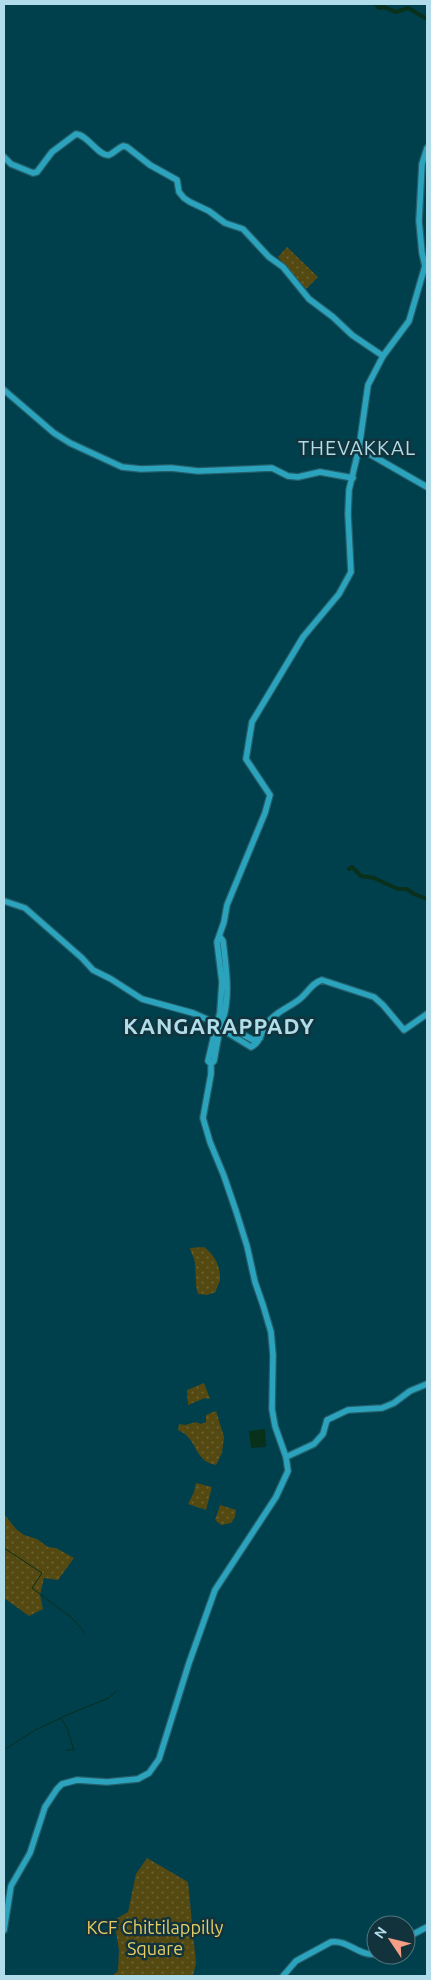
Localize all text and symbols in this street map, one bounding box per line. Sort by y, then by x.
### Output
district label: THEVAKKAL [298,436,416,459]
district label: KANGARAPPADY [123,1013,315,1038]
north arrow [366,1915,416,1965]
park label: KCF Chittilappilly Square [87,1917,224,1958]
text: N [371,1924,390,1941]

